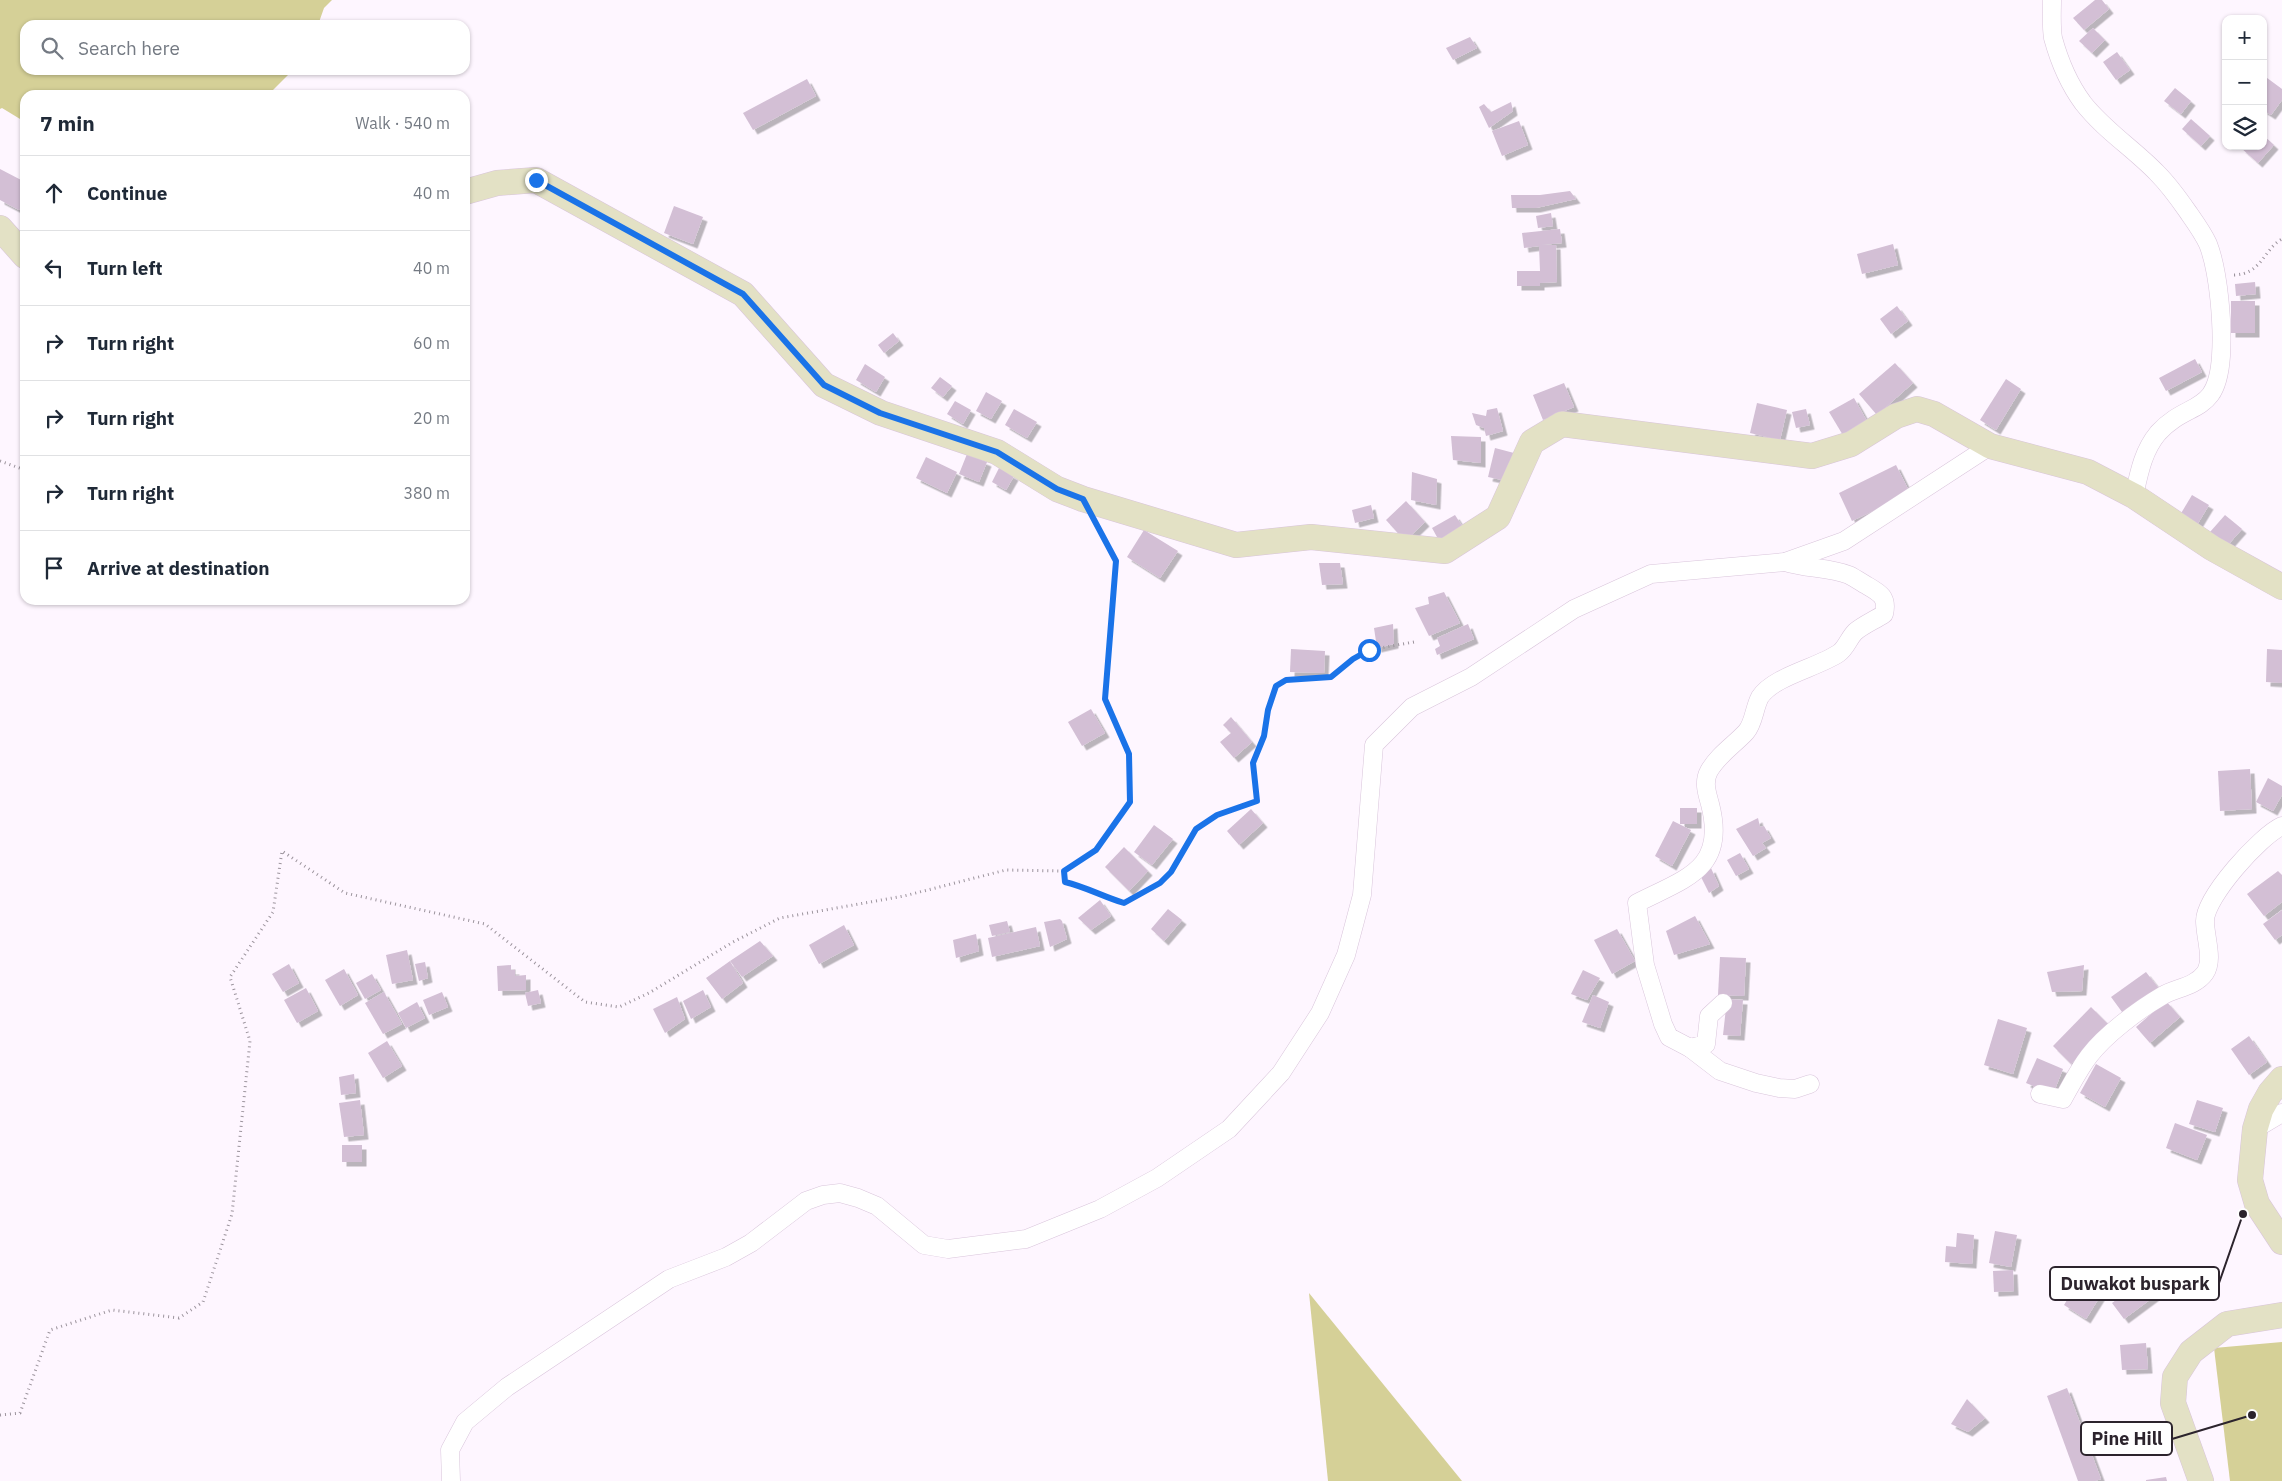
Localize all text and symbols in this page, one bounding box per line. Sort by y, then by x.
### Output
map controls [2222,15,2267,150]
button: + [2222,15,2267,60]
search box [20,20,470,75]
icon: search [38,34,66,62]
text: Search here [78,36,180,60]
button: − [2222,60,2267,105]
button: layers [2222,105,2267,150]
text: 7 min [40,109,95,137]
text: Walk · 540 m [355,113,450,133]
route end [525,169,548,192]
icon: ahead [40,179,68,207]
text: Continue [87,181,167,205]
text: 40 m [413,183,450,203]
icon: left [40,254,68,282]
text: Turn left [87,256,163,280]
text: 40 m [413,258,450,278]
icon: right [40,329,68,357]
text: Turn right [87,331,174,355]
text: 60 m [413,333,450,353]
icon: right [40,404,68,432]
text: Turn right [87,406,174,430]
text: 20 m [413,408,450,428]
icon: right [40,479,68,507]
text: Turn right [87,481,174,505]
text: 380 m [403,483,450,503]
icon: arrive [40,554,68,582]
text: Arrive at destination [87,556,270,580]
route start [1358,639,1381,662]
callout: Duwakot buspark [2050,1267,2219,1300]
text: Duwakot buspark [2060,1272,2210,1295]
callout: Pine Hill [2081,1422,2172,1455]
text: Pine Hill [2092,1427,2163,1450]

